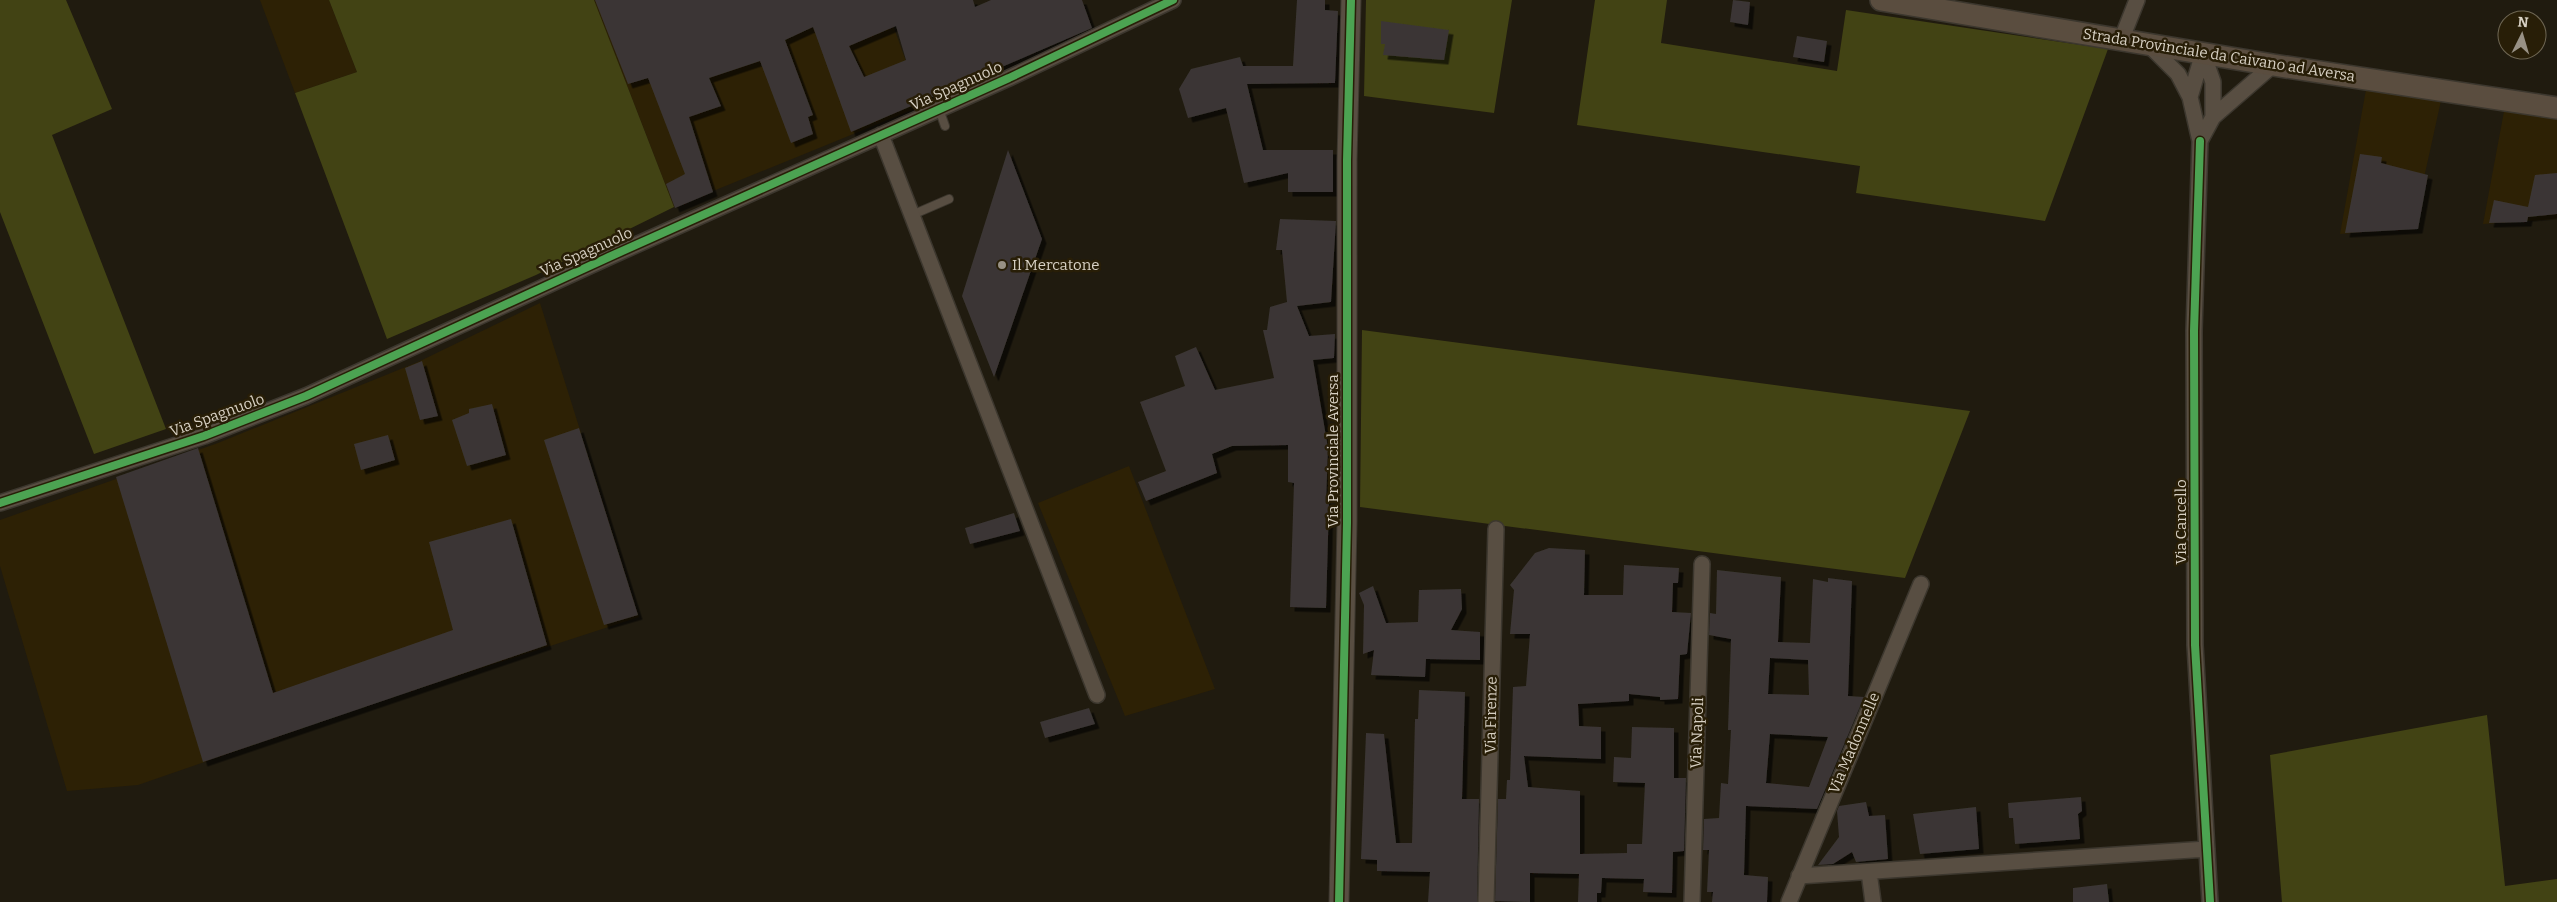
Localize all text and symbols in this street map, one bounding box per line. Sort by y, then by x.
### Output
north arrow [2497,10,2547,60]
text: N [2517,14,2529,32]
street label: Strada Provinciale da Caivano ad Aversa [2082,25,2356,85]
street label: Via Spagnuolo [907,58,1005,114]
street label: Via Spagnuolo [537,224,635,280]
place label: Il Mercatone [1012,256,1099,274]
marker: Il Mercatone [996,259,1008,271]
street label: Via Provinciale Aversa [1324,374,1342,528]
street label: Via Spagnuolo [167,390,267,440]
street label: Via Cancello [2172,479,2190,565]
street label: Via Firenze [1481,676,1501,754]
street label: Via Madonnelle [1825,690,1883,796]
street label: Via Napoli [1687,696,1707,769]

